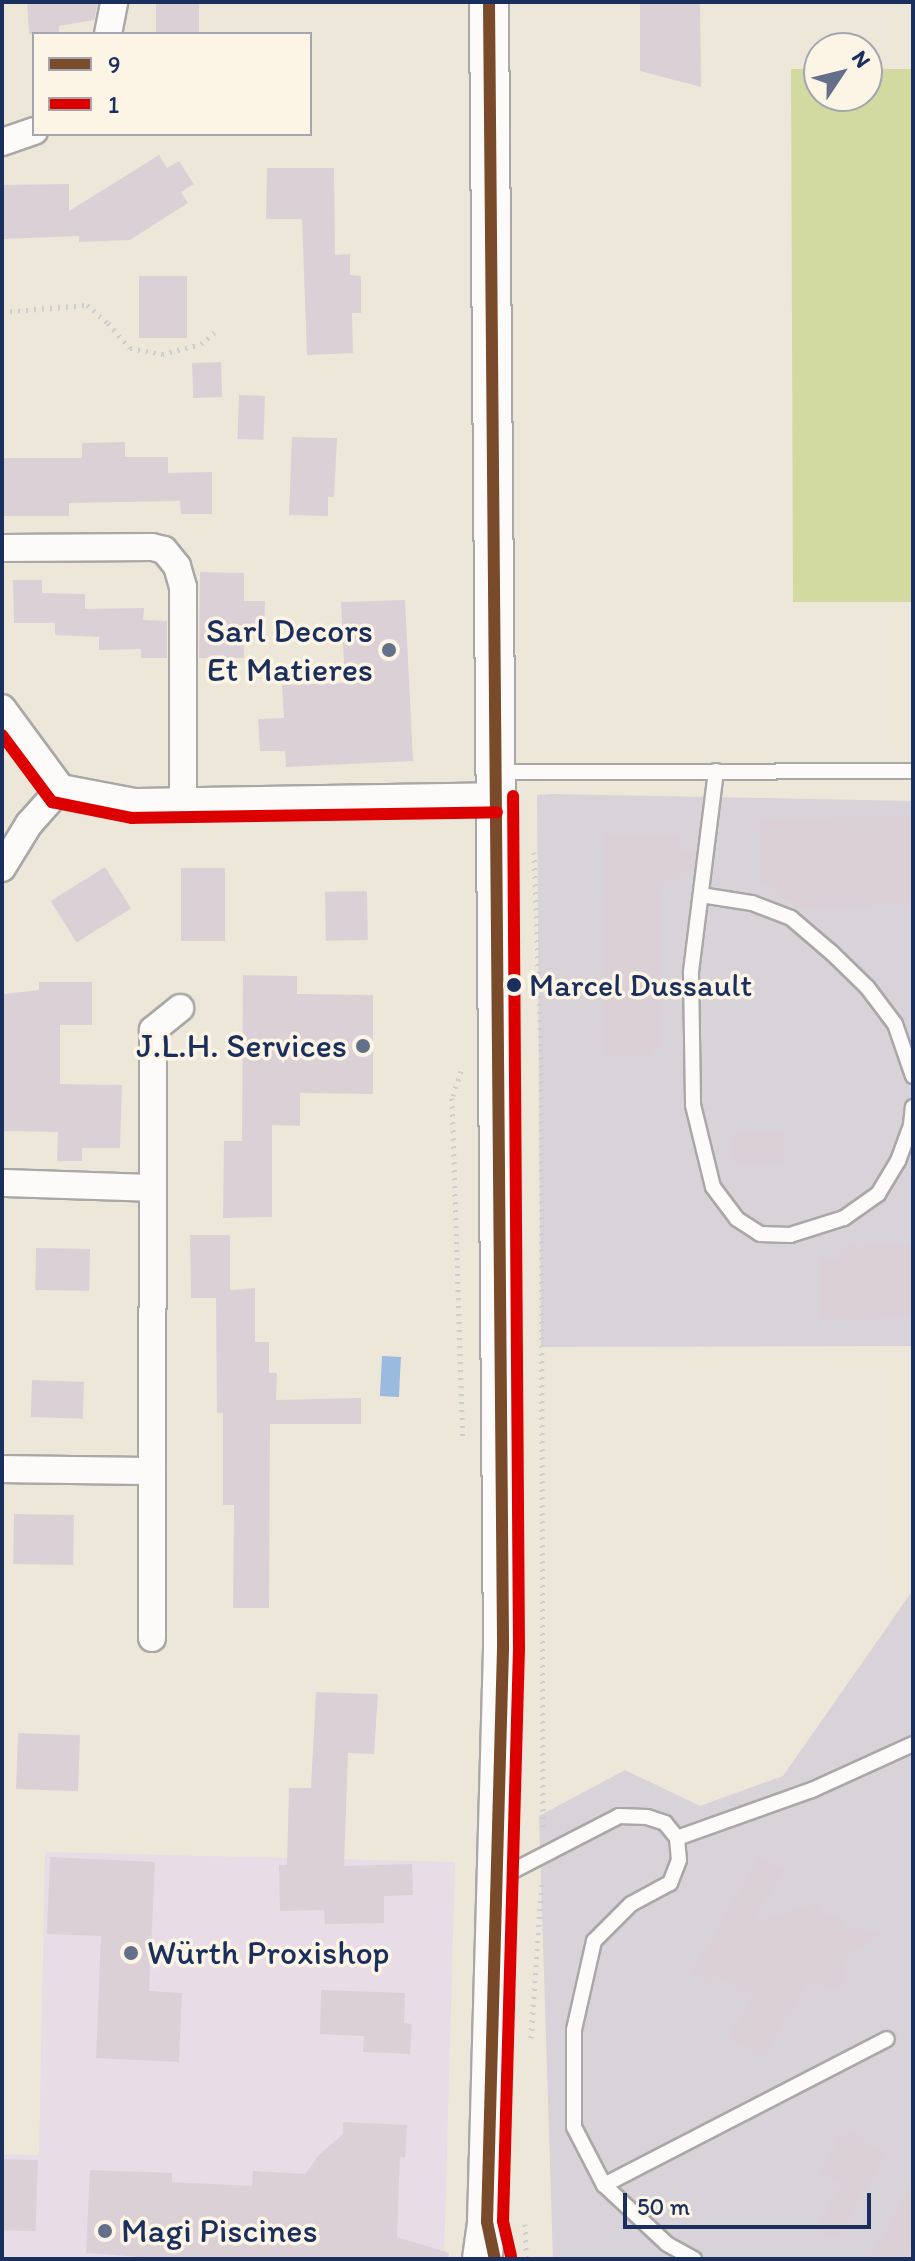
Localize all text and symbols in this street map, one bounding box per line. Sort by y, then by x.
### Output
legend [32,32,312,136]
north arrow [803,32,883,112]
text: N [846,45,877,73]
text: 9 [108,50,121,79]
text: 1 [108,90,119,119]
place label: Sarl Decors Et Matieres [205,610,373,690]
marker: Sarl Decors Et Matieres [380,641,398,659]
place label: Marcel Dussault [529,966,752,1004]
marker: Marcel Dussault [506,977,522,993]
place label: J.L.H. Services [136,1026,347,1066]
marker: J.L.H. Services [354,1037,372,1055]
place label: Würth Proxishop [147,1933,390,1973]
marker: Würth Proxishop [122,1944,140,1962]
scale bar [627,2177,875,2227]
text: 50 m [637,2192,690,2221]
place label: Magi Piscines [121,2211,317,2251]
marker: Magi Piscines [96,2222,114,2240]

